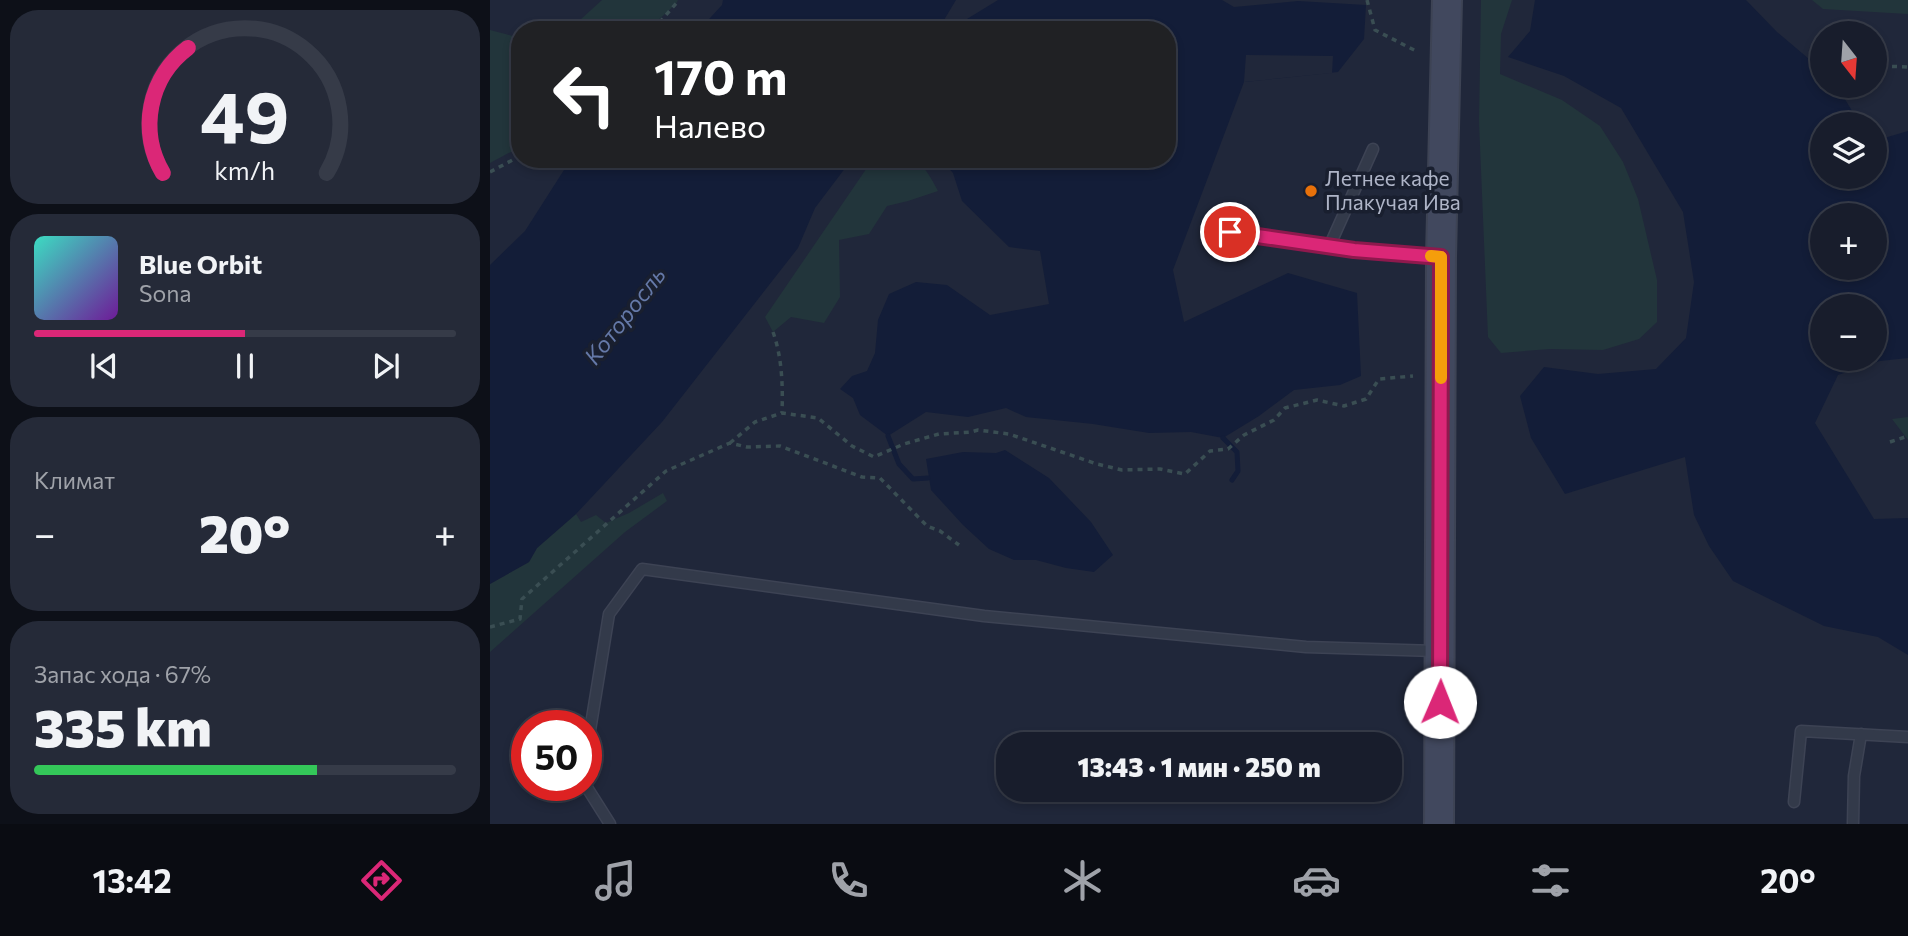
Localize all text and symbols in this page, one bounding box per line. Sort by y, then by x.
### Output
north arrow [1810,21,1886,98]
map controls [1810,21,1887,371]
text: 170 m [654,45,787,105]
icon: left [539,49,630,140]
text: 49 [200,69,290,158]
text: Налево [654,105,766,145]
button: layers [1810,112,1887,189]
text: km/h [215,155,275,185]
place label: Летнее кафе Плакучая Ива [1325,165,1461,214]
marker: Летнее кафе Плакучая Ива [1303,183,1319,199]
pin [1200,202,1260,262]
button: + [1810,203,1887,280]
icon: arrive [1211,213,1249,251]
text: Blue Orbit [139,248,262,279]
water label: Которосль [578,261,671,370]
text: Sona [139,279,191,307]
button: − [1810,294,1887,371]
icon: previous [85,347,123,385]
icon: pause [226,347,264,385]
icon: next [367,347,405,385]
text: Климат [34,466,115,494]
text: 20° [199,500,290,564]
text: − [34,509,56,556]
text: + [434,509,456,556]
text: Запас хода · 67% [34,660,211,688]
position arrow [1403,665,1477,739]
text: 335 km [34,694,212,758]
speed limit sign: 50 [511,710,602,801]
text: 13:43 · 1 мин · 250 m [1077,751,1321,782]
icon: directions [357,856,406,905]
icon: music [591,856,640,905]
icon: phone [824,856,873,905]
icon: climate [1058,856,1107,905]
icon: car [1292,856,1341,905]
icon: filters [1526,856,1575,905]
text: 13:42 [92,860,172,900]
text: 20° [1760,860,1815,900]

